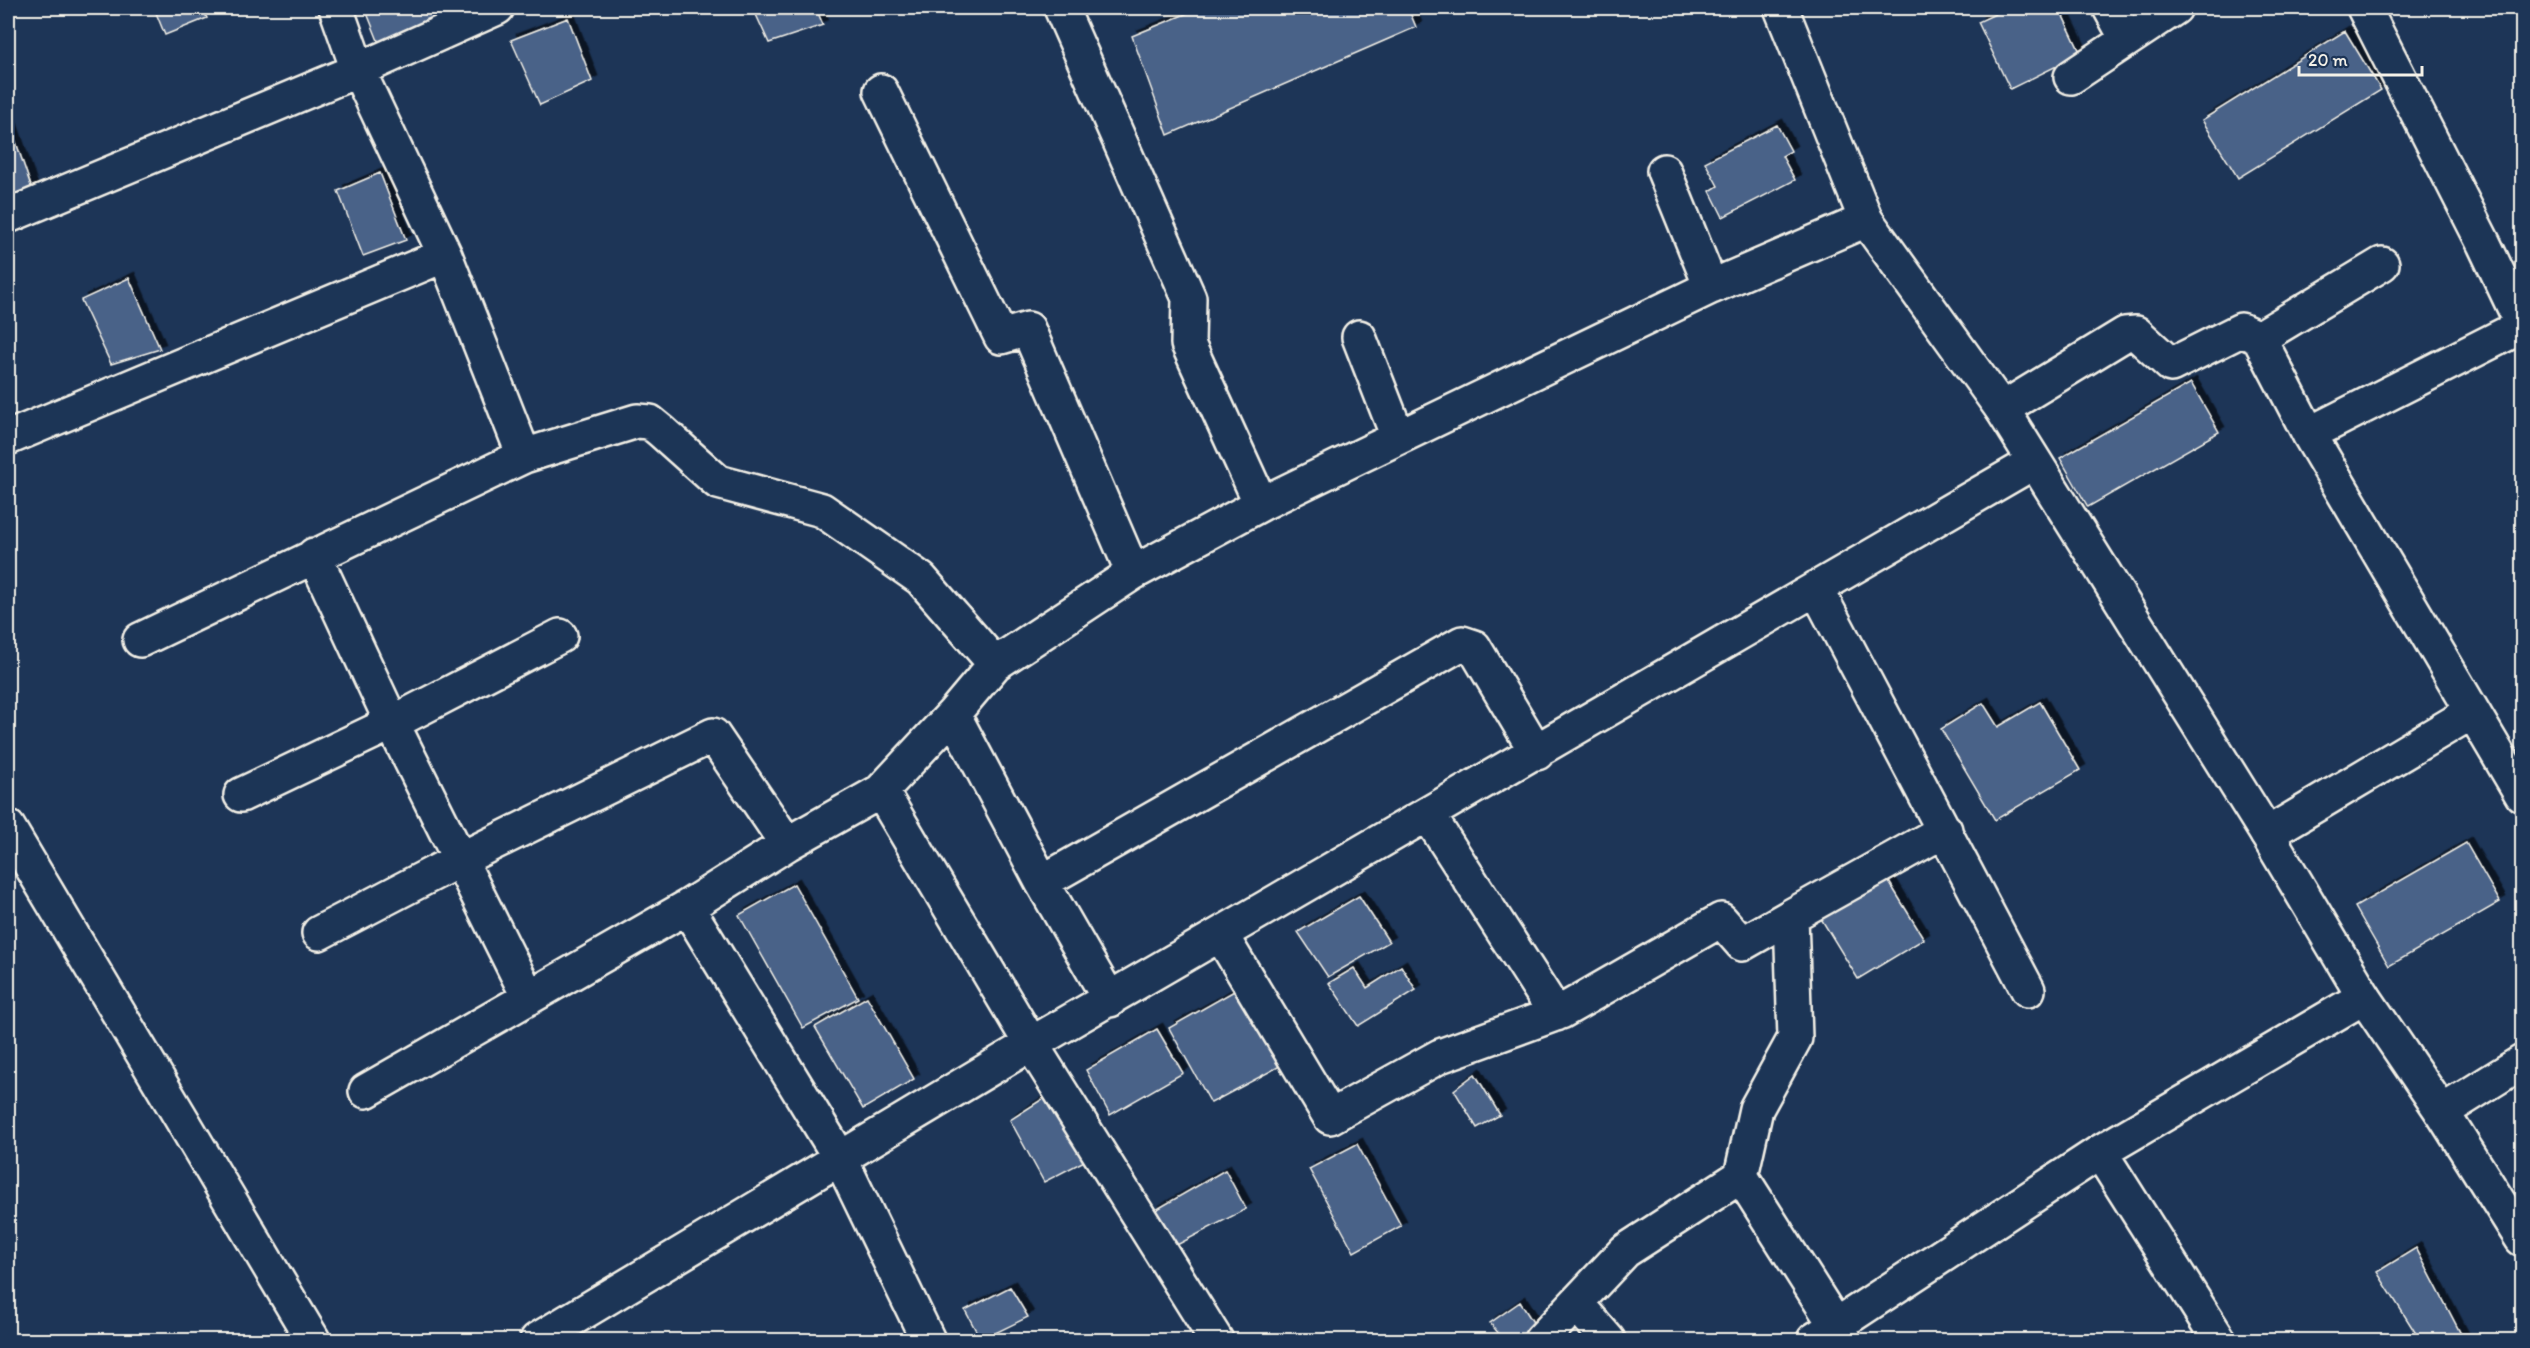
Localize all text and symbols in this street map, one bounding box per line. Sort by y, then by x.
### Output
scale bar [2299,39,2422,77]
text: 20 m [2308,49,2348,71]

